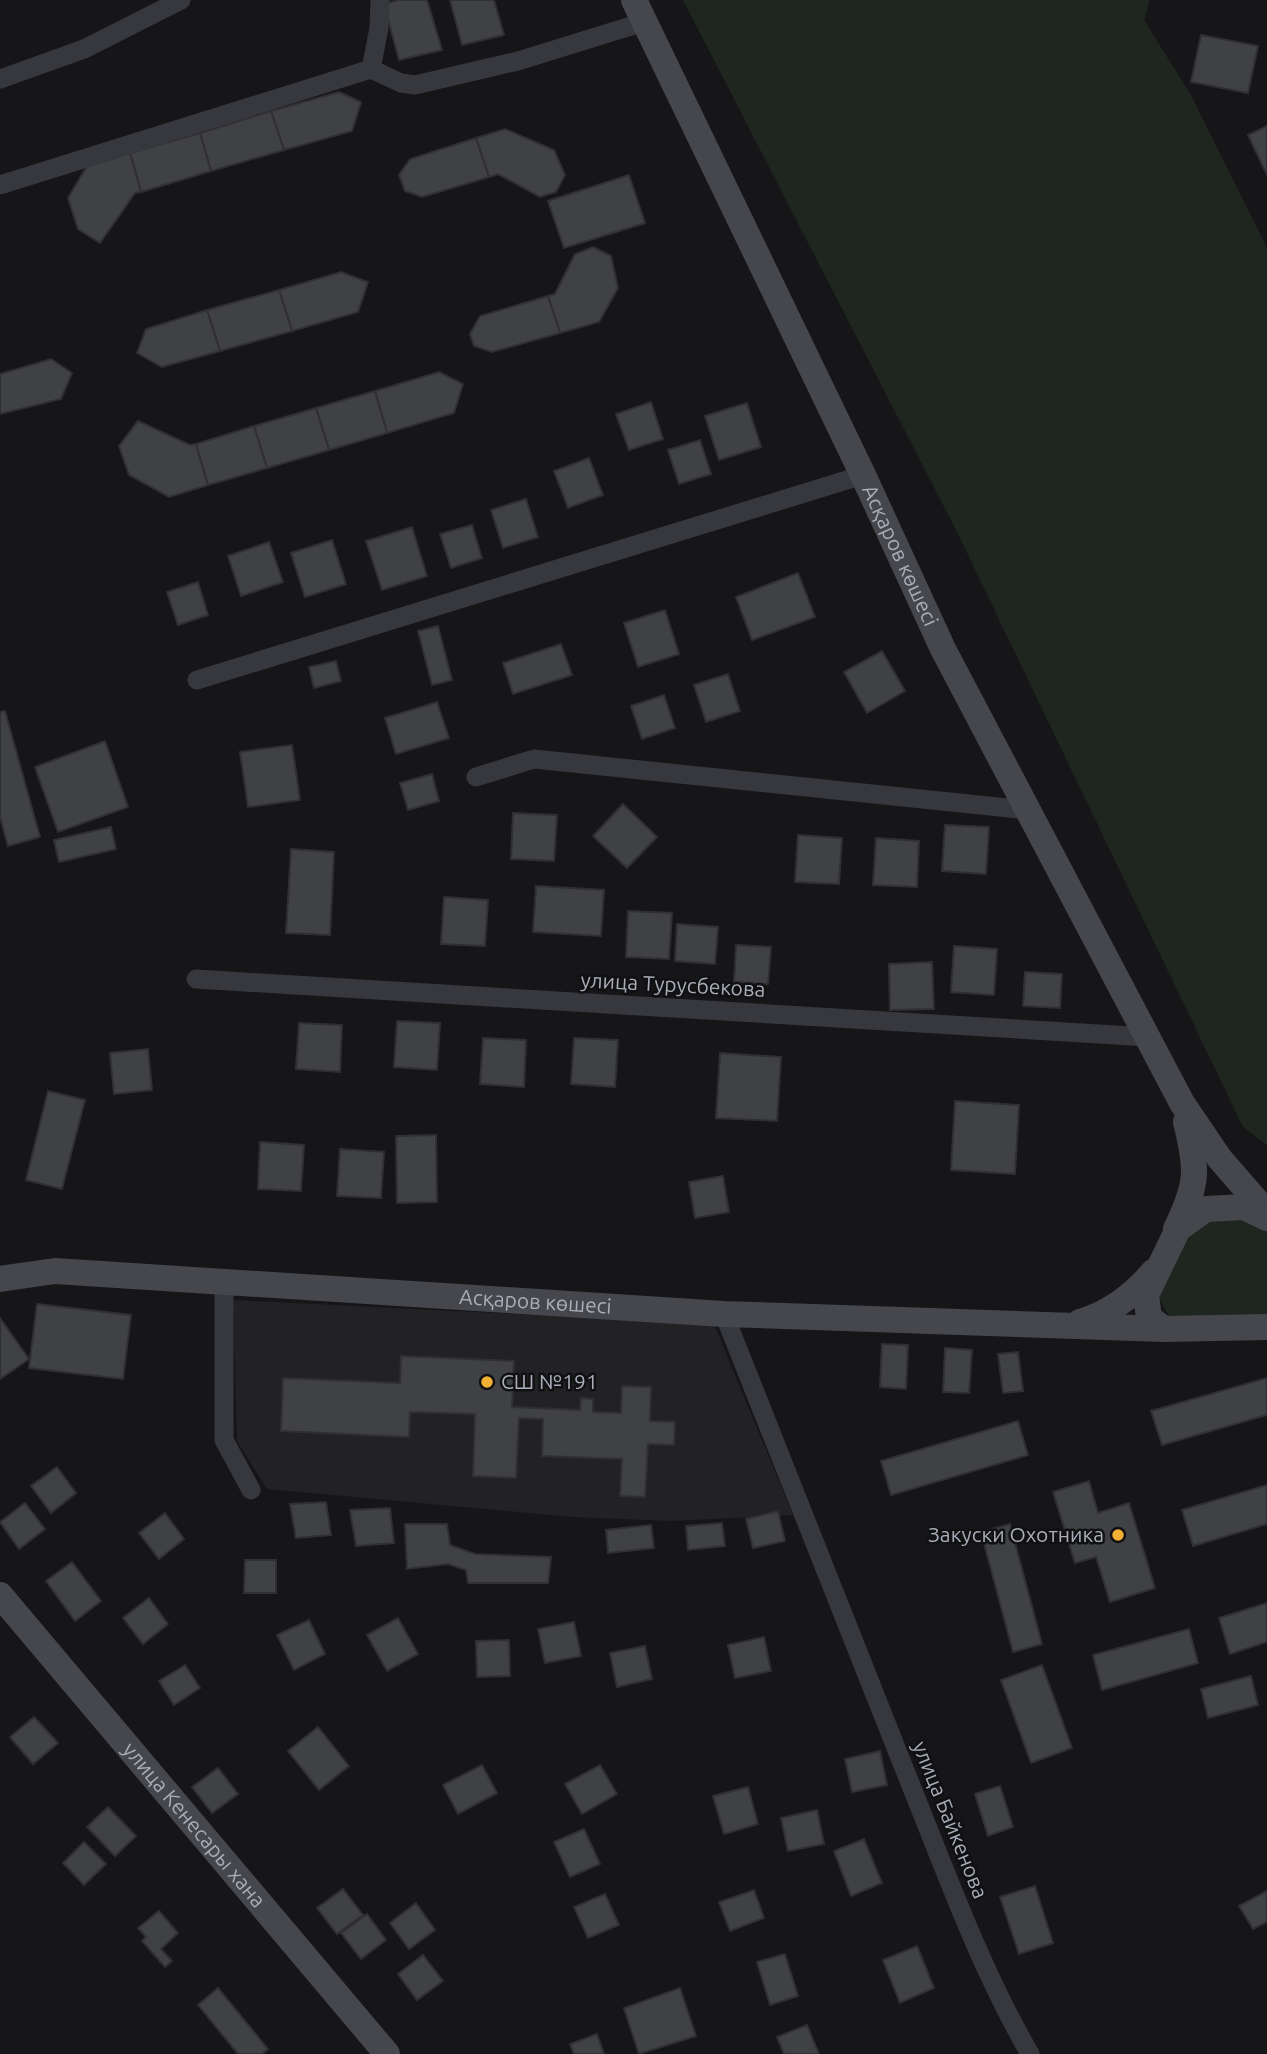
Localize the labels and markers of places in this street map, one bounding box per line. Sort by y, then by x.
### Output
place label: СШ №191 [501,1369,598,1393]
marker: СШ №191 [479,1374,495,1390]
place label: Закуски Охотника [928,1522,1104,1546]
marker: Закуски Охотника [1110,1527,1126,1543]

